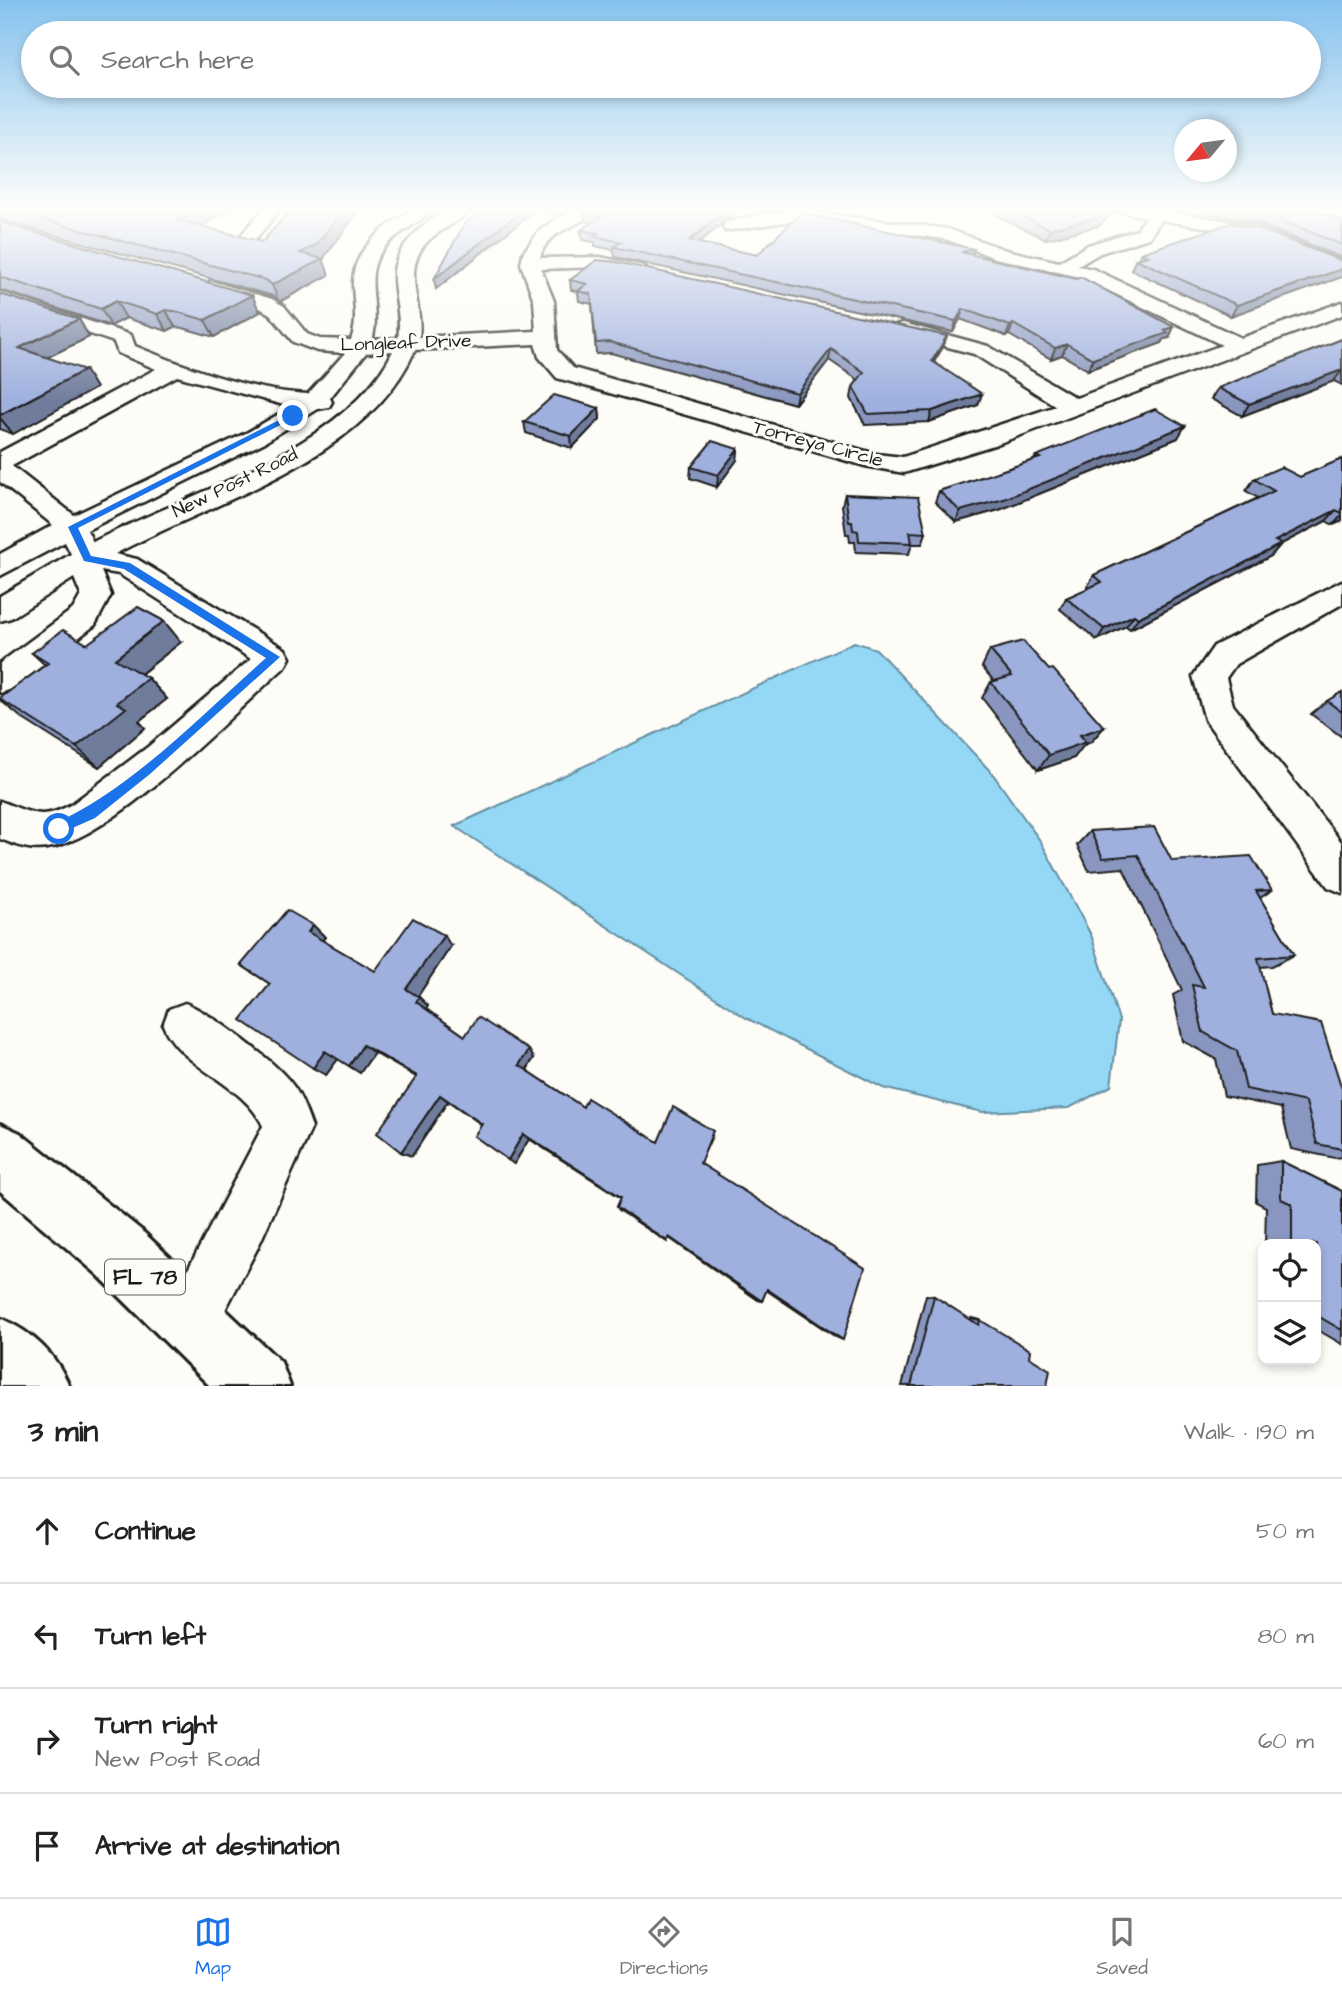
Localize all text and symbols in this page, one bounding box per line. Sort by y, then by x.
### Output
search box [21,21,1321,98]
icon: search [45,41,83,79]
text: Search here [101,42,254,78]
north arrow [1174,119,1237,182]
street label: Longleaf Drive [340,327,472,360]
route end [277,400,308,431]
street label: Torreya Circle [750,414,886,475]
street label: New Post Road [168,441,302,525]
route start [43,813,74,844]
map controls [1258,1239,1321,1365]
button: locate [1258,1239,1321,1302]
road number: FL 78 [105,1260,185,1294]
button: layers [1258,1302,1321,1365]
text: 3 min [28,1411,98,1453]
text: Walk · 190 m [1184,1416,1314,1448]
icon: ahead [28,1512,66,1550]
text: Continue [95,1513,196,1549]
text: 50 m [1256,1515,1314,1547]
icon: left [28,1617,66,1655]
text: Turn left [95,1618,206,1654]
text: 80 m [1257,1620,1314,1652]
text: Turn right [95,1707,217,1743]
icon: right [28,1722,66,1760]
text: 60 m [1258,1725,1314,1757]
text: New Post Road [95,1743,260,1775]
icon: arrive [28,1827,66,1865]
text: Arrive at destination [95,1828,340,1864]
tab: Map [194,1913,232,1982]
tab: Directions [620,1913,708,1982]
tab: Saved [1096,1913,1148,1982]

